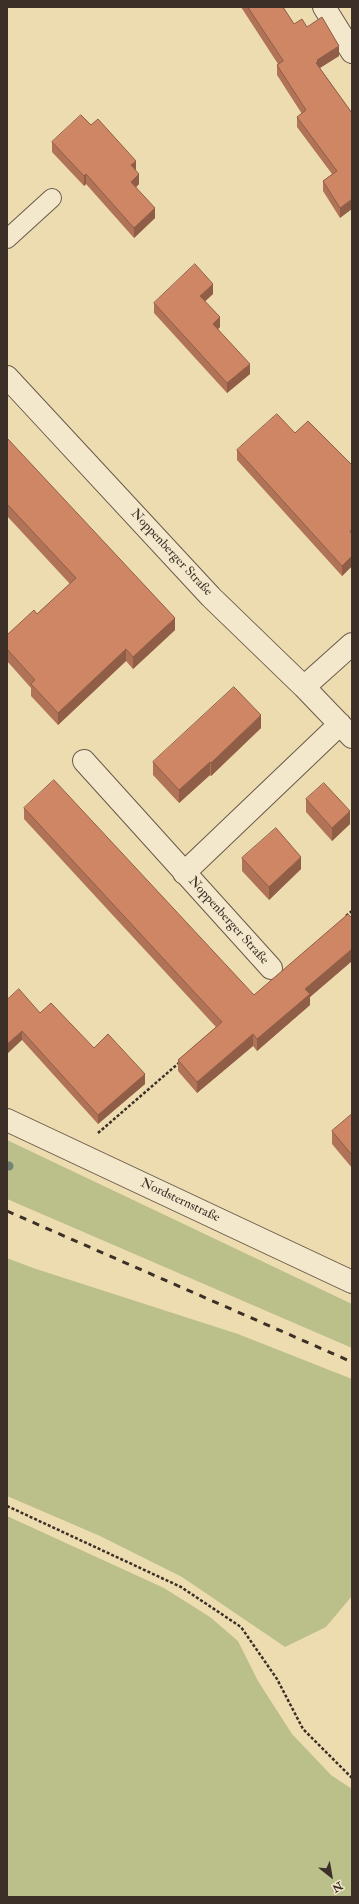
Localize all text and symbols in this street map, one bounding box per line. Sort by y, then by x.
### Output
street label: Noppenberger Straße [127,506,215,600]
street label: Noppenberger Straße [184,874,272,968]
street label: Nordsternstraße [138,1176,222,1226]
north arrow [311,1856,351,1896]
text: N [330,1879,345,1895]

